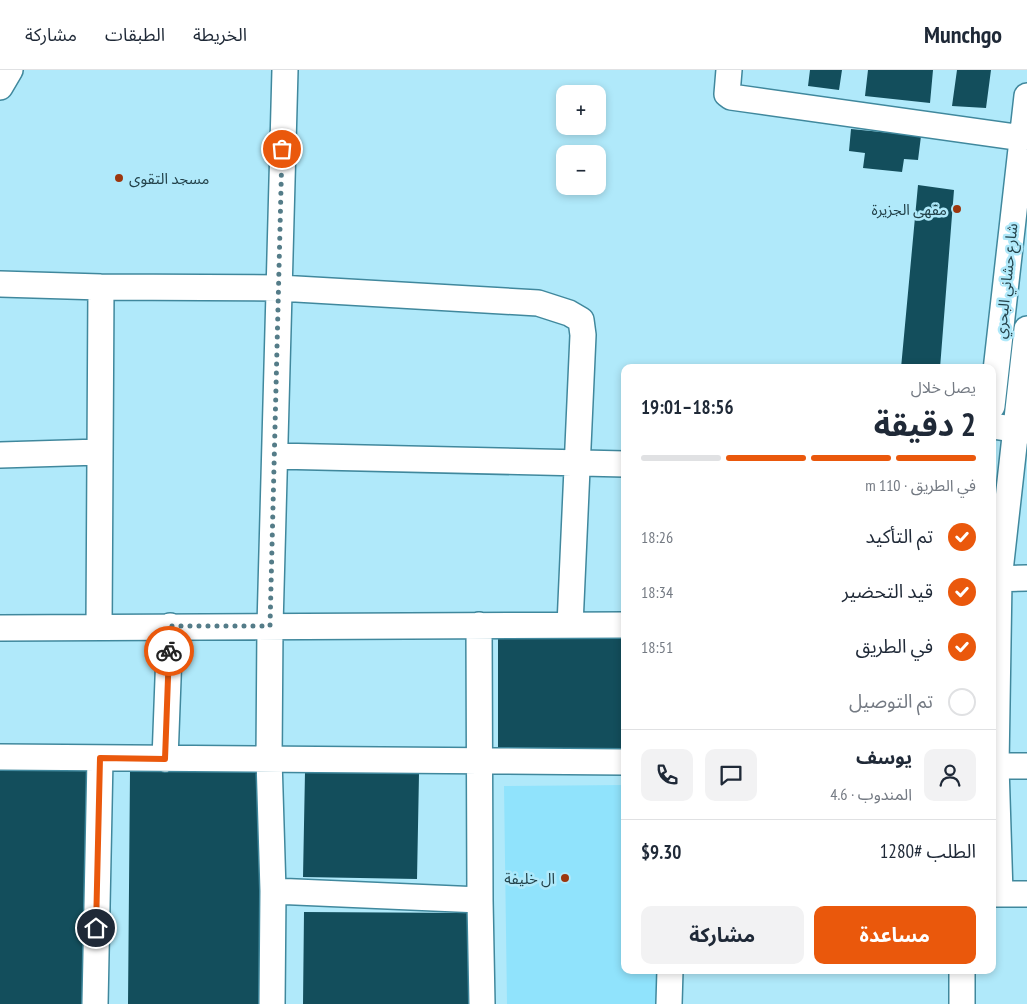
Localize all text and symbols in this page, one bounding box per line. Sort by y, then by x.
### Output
text: Munchgo [924,19,1002,50]
text: مشاركة [25,23,77,46]
text: الطبقات [105,23,165,46]
text: الخريطة [193,23,247,46]
map controls [556,85,606,195]
button: + [556,85,606,135]
pin [261,128,303,170]
icon: bag [268,135,296,163]
button: − [556,145,606,195]
place label: مسجد التقوى [129,169,209,188]
marker: مسجد التقوى [113,172,125,184]
place label: مقهى الجزيرة [871,200,947,219]
marker: مقهى الجزيرة [951,203,963,215]
street label: شارع حشاني البحري [990,222,1025,340]
text: يصل خلال [911,377,976,397]
text: 18:56–19:01 [641,395,734,419]
text: 2 دقيقة [874,403,976,445]
text: في الطريق · 110 m [865,475,976,495]
icon: check [948,523,976,551]
text: تم التأكيد [866,524,933,548]
text: 18:26 [641,527,673,547]
icon: check [948,578,976,606]
text: قيد التحضير [842,579,933,603]
text: 18:34 [641,582,673,602]
courier [144,626,194,676]
icon: check [948,633,976,661]
text: في الطريق [856,634,933,658]
icon: bike [155,637,183,665]
text: 18:51 [641,637,673,657]
text: تم التوصيل [849,689,933,713]
text: يوسف [856,745,912,769]
button: phone [641,749,693,801]
button: chat [705,749,757,801]
button: person [924,749,976,801]
text: المندوب · 4.6 [830,784,912,804]
text: الطلب #1280 [880,839,976,863]
text: $9.30 [641,840,681,864]
place label: ال خليفة [504,869,555,888]
marker: ال خليفة [559,872,571,884]
button: مشاركة [641,906,804,964]
button: مساعدة [814,906,976,964]
pin [75,907,117,949]
icon: home [82,914,110,942]

